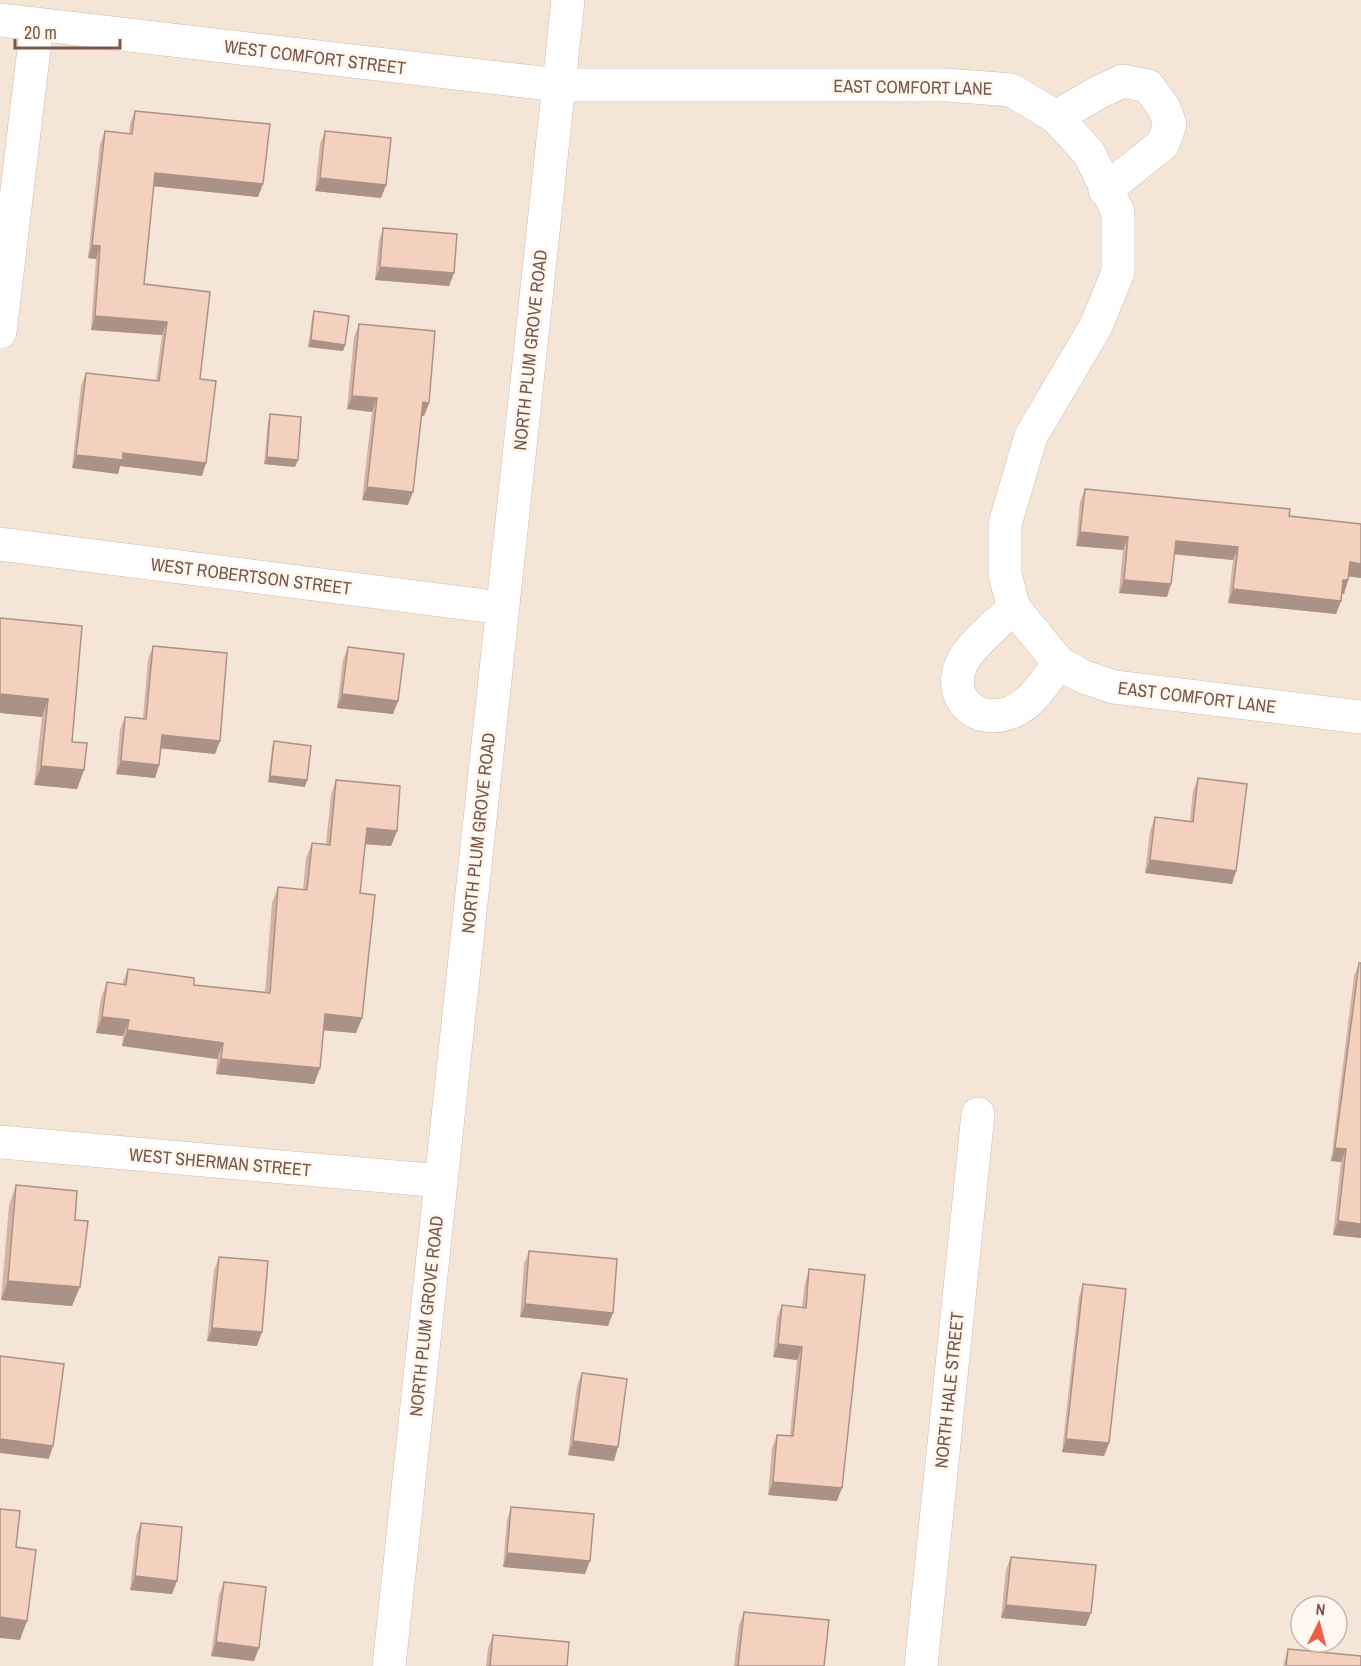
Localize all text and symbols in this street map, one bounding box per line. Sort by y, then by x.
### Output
scale bar [15,12,120,50]
text: 20 m [24,20,57,45]
street label: WEST COMFORT STREET [223,33,407,81]
street label: EAST COMFORT LANE [833,73,993,101]
street label: NORTH PLUM GROVE ROAD [507,248,553,452]
street label: WEST ROBERTSON STREET [149,551,353,601]
street label: EAST COMFORT LANE [1116,675,1278,719]
street label: NORTH PLUM GROVE ROAD [455,731,501,935]
street label: WEST SHERMAN STREET [128,1142,312,1182]
street label: NORTH PLUM GROVE ROAD [403,1214,449,1418]
street label: NORTH HALE STREET [928,1311,970,1469]
north arrow [1289,1594,1349,1654]
text: N [1315,1598,1326,1621]

